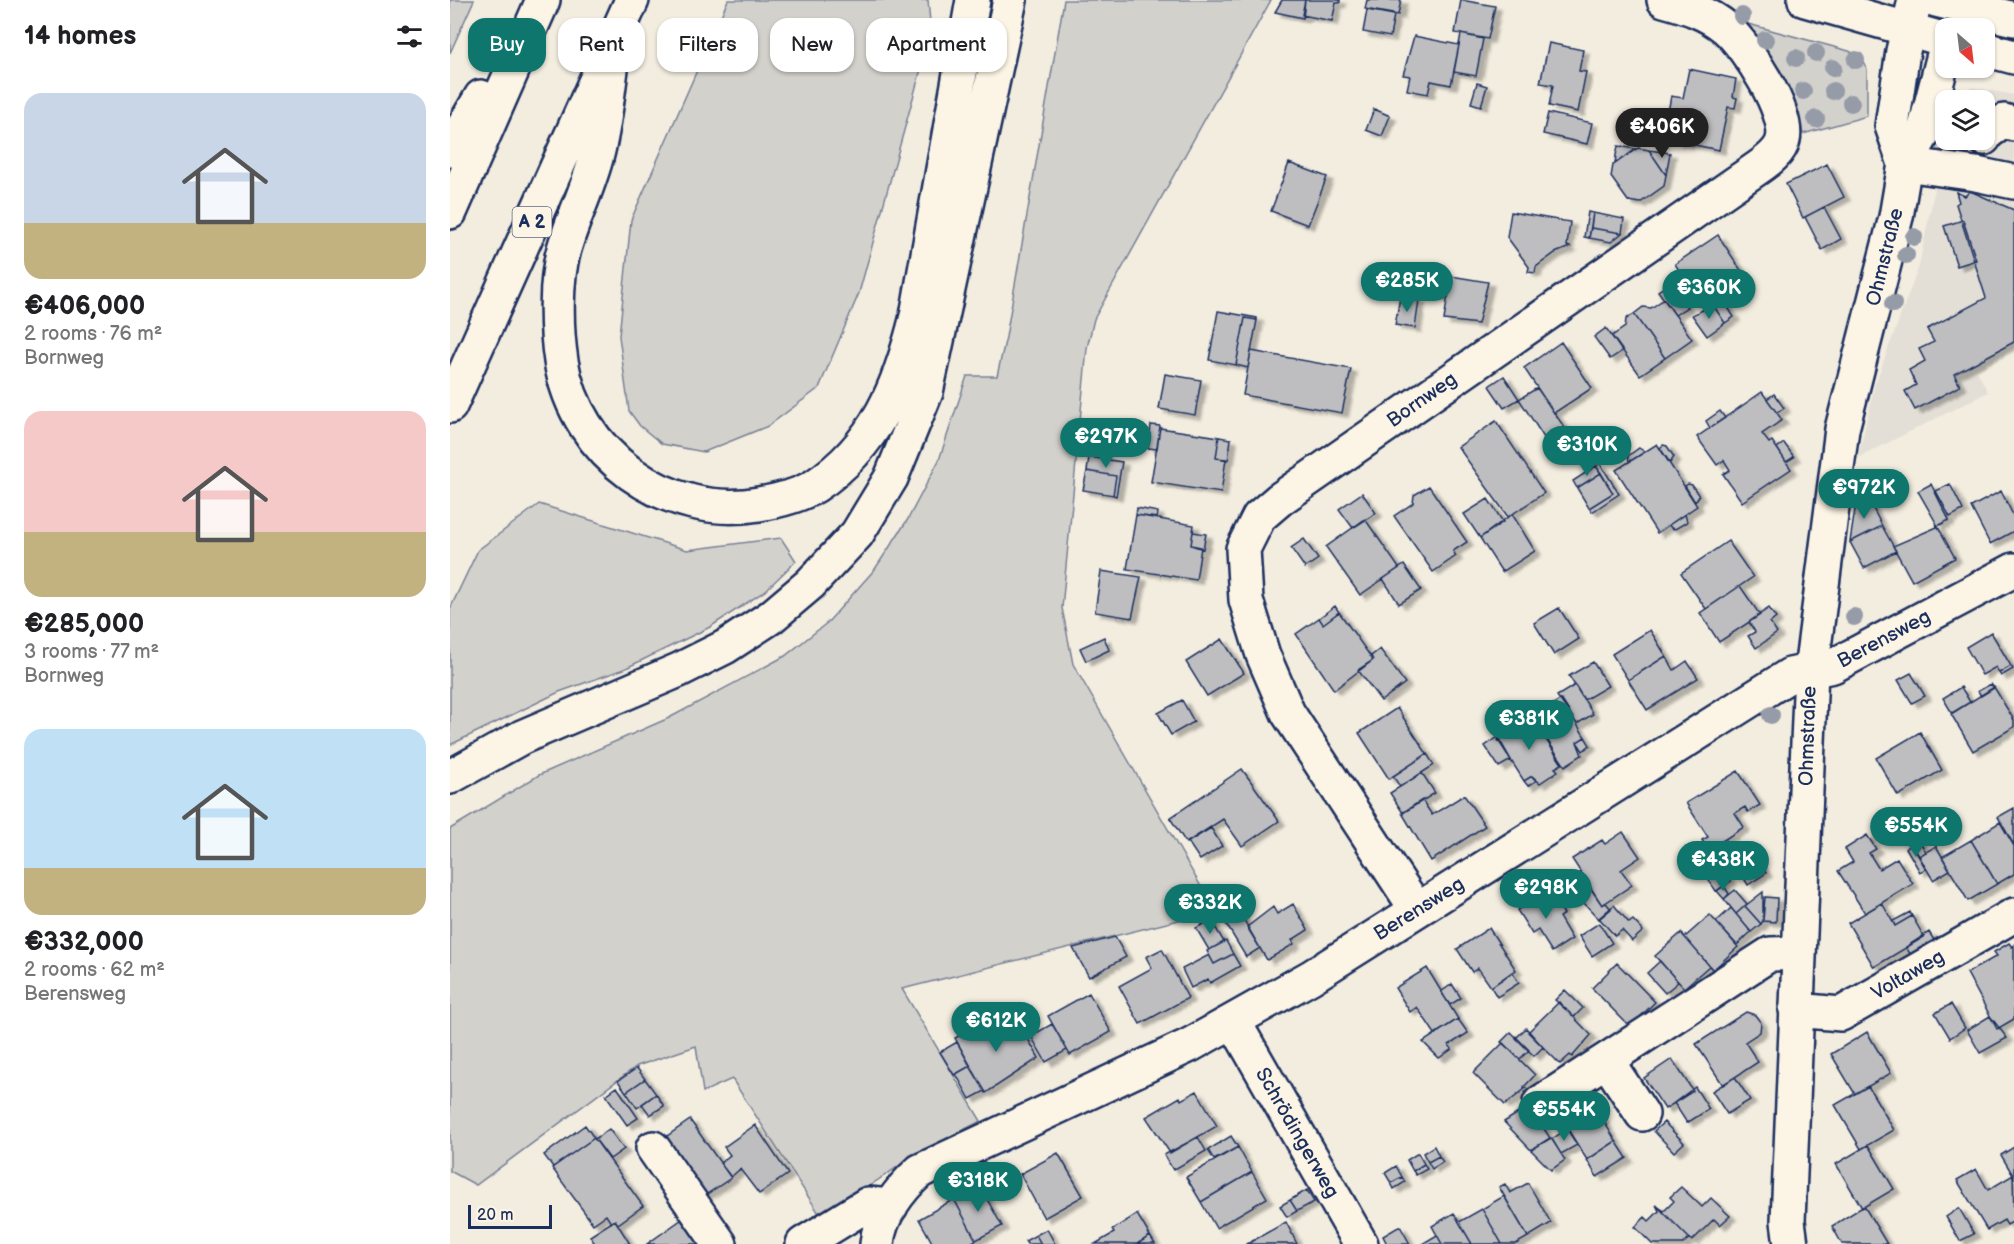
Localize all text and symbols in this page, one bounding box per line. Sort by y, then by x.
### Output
chip: Buy [468,18,546,72]
chip: Rent [558,18,645,72]
chip: Filters [657,18,758,72]
chip: New [770,18,854,72]
chip: Apartment [866,18,1007,72]
north arrow [1935,18,1995,78]
map controls [1935,18,1995,150]
icon: filters [393,20,426,53]
text: 14 homes [24,21,136,52]
button: layers [1935,90,1995,150]
pin: €406K [1620,108,1704,159]
text: €406K [1629,115,1695,139]
icon: home [171,132,279,240]
street label: Ohmstraße [1861,205,1909,308]
road number: A 2 [512,207,551,237]
pin: €285K [1365,262,1449,313]
text: €285K [1375,269,1439,293]
pin: €360K [1667,269,1751,320]
text: €360K [1677,276,1741,300]
text: €406,000 [24,291,145,322]
text: 2 rooms · 76 m² [24,322,162,346]
text: Bornweg [24,346,104,370]
street label: Bornweg [1382,367,1462,433]
pin: €297K [1064,418,1148,469]
text: €297K [1074,425,1138,449]
pin: €310K [1545,426,1629,477]
text: €310K [1556,433,1618,457]
icon: home [171,450,279,558]
pin: €972K [1822,469,1906,520]
text: €972K [1832,476,1896,500]
street label: Berensweg [1833,604,1935,674]
text: €285,000 [24,609,144,640]
text: 3 rooms · 77 m² [24,640,159,664]
text: Bornweg [24,664,104,688]
street label: Ohmstraße [1794,685,1822,786]
pin: €381K [1487,700,1571,751]
text: €381K [1499,707,1559,731]
icon: home [171,768,279,876]
pin: €554K [1874,807,1958,858]
text: €554K [1884,814,1948,838]
pin: €438K [1681,841,1765,892]
text: €438K [1691,848,1755,872]
pin: €298K [1504,869,1588,920]
street label: Berensweg [1369,872,1469,946]
text: €298K [1514,876,1578,900]
pin: €332K [1168,884,1252,935]
text: €332K [1178,891,1242,915]
text: €332,000 [24,927,144,958]
street label: Voltaweg [1867,945,1949,1005]
text: 2 rooms · 62 m² [24,958,165,982]
text: Berensweg [24,982,126,1006]
pin: €612K [954,1002,1038,1053]
text: €612K [965,1009,1027,1033]
street label: Schrödingerweg [1250,1064,1344,1202]
pin: €554K [1522,1091,1606,1142]
text: €554K [1532,1098,1596,1122]
pin: €318K [936,1162,1020,1213]
text: €318K [948,1169,1008,1193]
scale bar [468,1202,552,1230]
text: 20 m [477,1206,513,1225]

